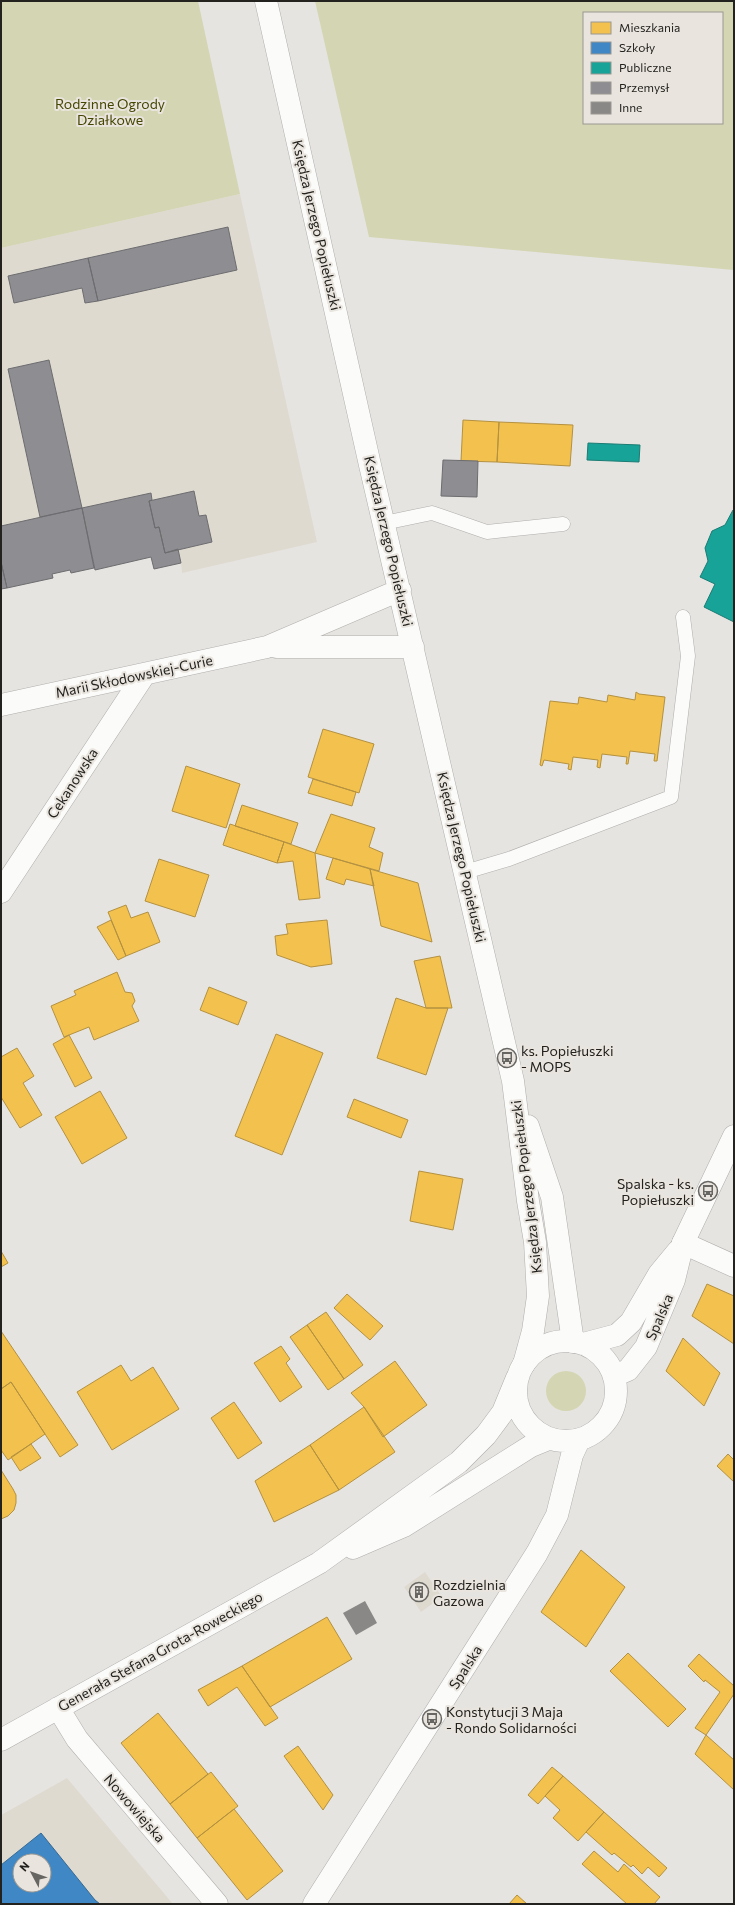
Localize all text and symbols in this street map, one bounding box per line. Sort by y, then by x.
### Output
legend [583,12,723,124]
text: Mieszkania [619,20,680,34]
text: Szkoły [619,40,655,54]
text: Publiczne [619,60,672,74]
text: Przemysł [619,80,670,94]
park label: Rodzinne Ogrody Działkowe [55,95,165,128]
text: Inne [619,100,642,114]
street label: Księdza Jerzego Popiełuszki [289,138,345,312]
street label: Księdza Jerzego Popiełuszki [361,454,417,628]
street label: Marii Skłodowskiej-Curie [54,651,214,701]
street label: Cekanowska [43,745,101,821]
street label: Księdza Jerzego Popiełuszki [434,770,490,944]
place label: ks. Popiełuszki - MOPS [521,1042,614,1075]
bus stop icon: ks. Popiełuszki - MOPS [496,1047,518,1069]
street label: Księdza Jerzego Popiełuszki [507,1099,545,1275]
place label: Spalska - ks. Popiełuszki [617,1175,694,1208]
bus stop icon: Spalska - ks. Popiełuszki [697,1180,719,1202]
street label: Spalska [642,1291,676,1343]
place label: Rozdzielnia Gazowa [433,1576,506,1609]
building icon: Rozdzielnia Gazowa [408,1581,430,1603]
street label: Generała Stefana Grota-Roweckiego [55,1587,265,1715]
street label: Spalska [445,1642,485,1692]
place label: Konstytucji 3 Maja - Rondo Solidarności [446,1703,577,1736]
bus stop icon: Konstytucji 3 Maja - Rondo Solidarności [421,1708,443,1730]
street label: Nowowiejska [101,1770,169,1846]
north arrow [12,1853,52,1893]
text: N [16,1859,32,1873]

